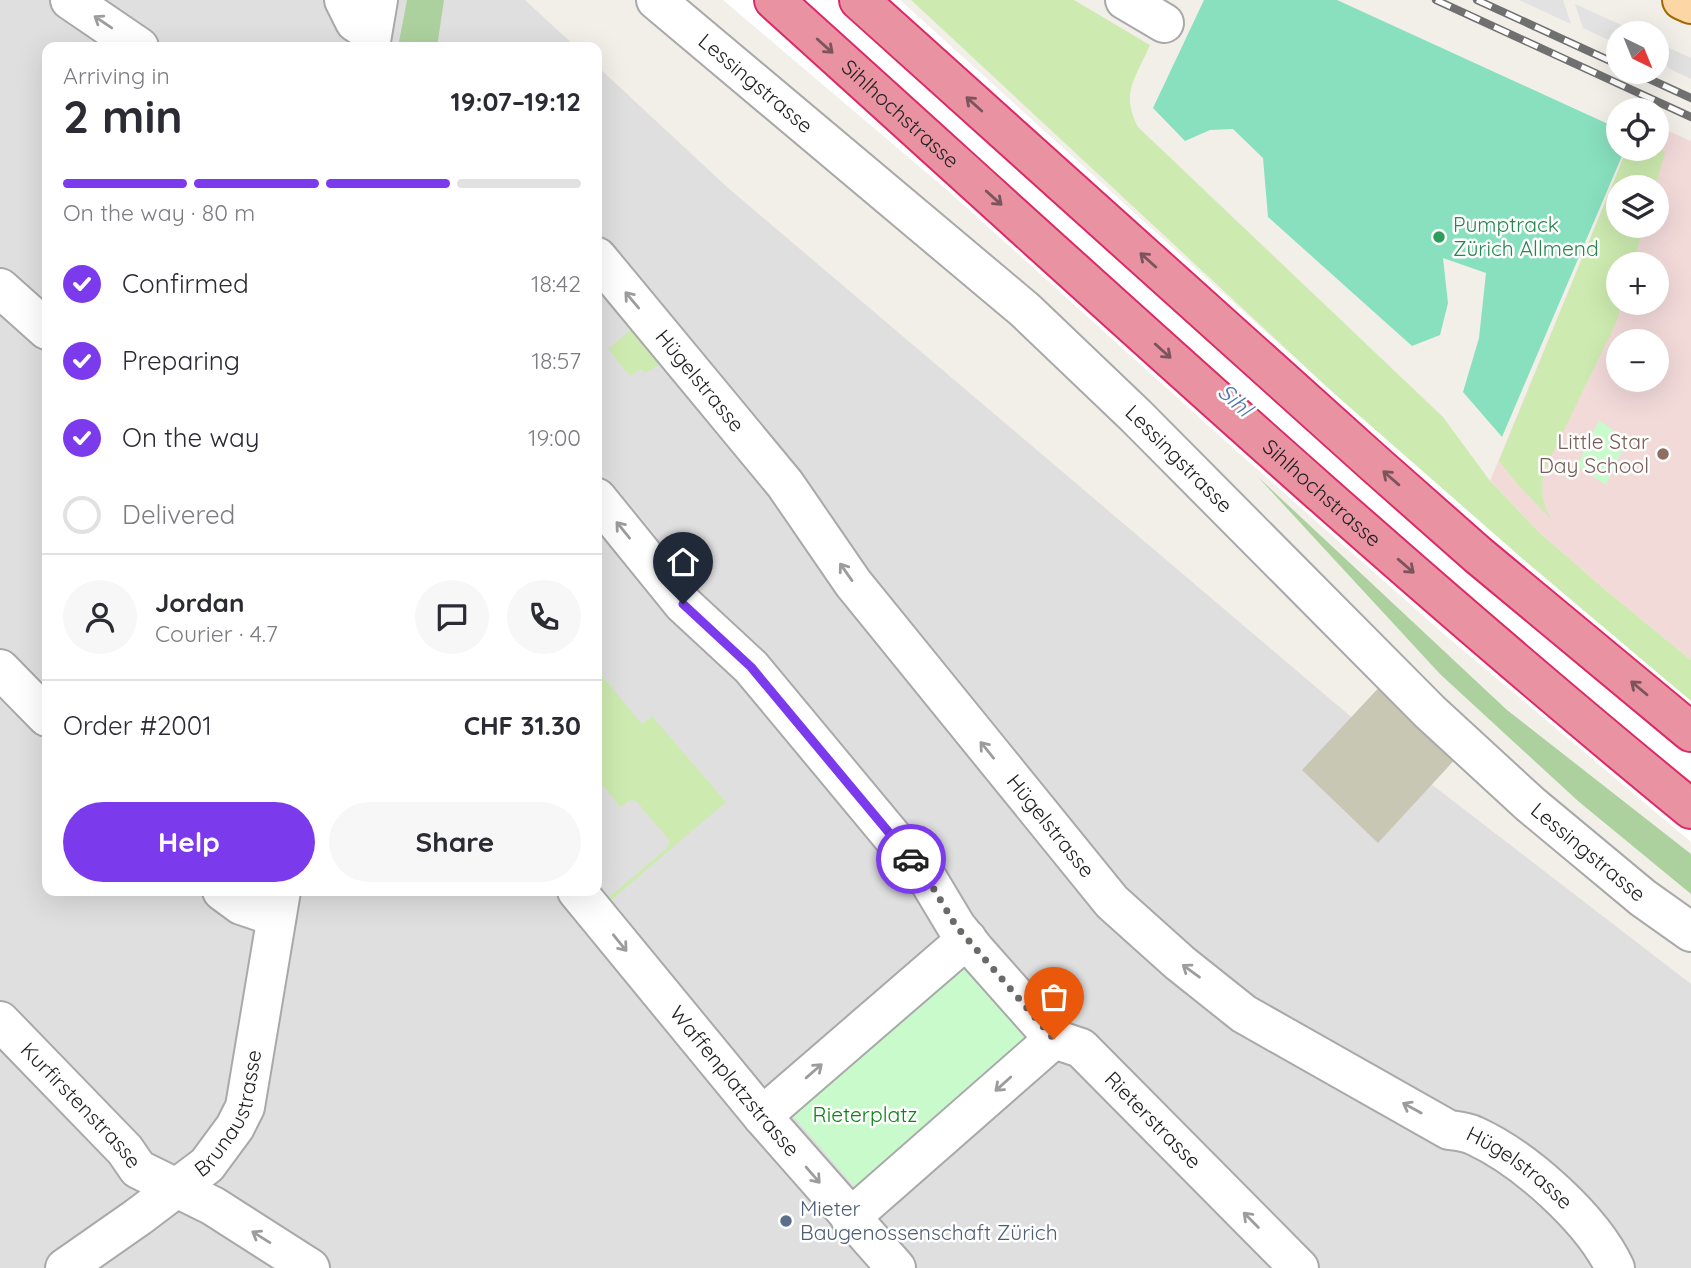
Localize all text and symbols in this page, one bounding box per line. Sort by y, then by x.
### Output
one-way arrow [93,15,113,29]
north arrow [1606,21,1670,84]
map controls [1606,21,1669,392]
street label: Lessingstrasse [694,27,819,138]
one-way arrow [816,38,834,54]
street label: Sihlhochstrasse [837,53,965,173]
text: Arriving in [63,61,170,90]
text: 19:07–19:12 [451,85,581,118]
text: 2 min [63,87,183,145]
one-way arrow [966,96,984,112]
button: locate [1606,98,1669,161]
button: layers [1606,175,1669,238]
one-way arrow [985,190,1002,207]
text: On the way · 80 m [63,198,255,227]
place label: Pumptrack Zürich Allmend [1453,211,1599,261]
marker: Pumptrack Zürich Allmend [1431,229,1447,245]
one-way arrow [1140,252,1158,268]
button: + [1606,252,1669,315]
icon: check [63,265,101,303]
text: Confirmed [122,267,249,300]
text: 18:42 [531,269,581,298]
one-way arrow [624,291,640,309]
street label: Hügelstrasse [650,324,750,437]
button: − [1606,329,1669,392]
icon: check [63,342,101,380]
one-way arrow [1154,343,1172,359]
text: Preparing [122,344,240,377]
text: 18:57 [531,346,581,375]
water label: Sihl [1212,377,1261,424]
street label: Lessingstrasse [1120,399,1238,518]
icon: check [63,419,101,457]
text: On the way [122,421,260,454]
text: 19:00 [528,423,581,452]
place label: Little Star Day School [1539,428,1649,478]
street label: Sihlhochstrasse [1258,433,1387,552]
marker: Little Star Day School [1655,446,1671,462]
one-way arrow [1382,470,1400,486]
text: Delivered [122,498,235,531]
one-way arrow [615,521,631,539]
pin [653,532,713,604]
icon: home [664,543,702,581]
one-way arrow [1397,558,1415,574]
one-way arrow [839,563,853,582]
button: person [63,580,137,654]
button: chat [415,580,489,654]
button: phone [507,580,581,654]
text: Jordan [155,586,244,619]
text: Courier · 4.7 [155,619,278,648]
one-way arrow [1630,681,1648,696]
text: Order #2001 [63,709,212,742]
text: CHF 31.30 [464,709,581,742]
one-way arrow [979,742,995,760]
street label: Hügelstrasse [1002,769,1101,882]
street label: Lessingstrasse [1526,796,1651,907]
button: Help [63,802,315,882]
button: Share [329,802,581,882]
courier [876,824,946,894]
icon: car [892,840,930,878]
one-way arrow [612,934,628,952]
one-way arrow [1182,964,1201,978]
pin [1024,967,1084,1039]
icon: bag [1035,978,1073,1016]
street label: Waffenplatzstrasse [665,1000,806,1161]
street label: Kurfirstenstrasse [16,1036,148,1173]
street label: Brunaustrasse [189,1048,266,1182]
one-way arrow [804,1063,822,1079]
street label: Rieterstrasse [1100,1066,1207,1174]
one-way arrow [994,1075,1012,1091]
park label: Rieterplatz [813,1101,917,1127]
one-way arrow [1402,1101,1422,1115]
street label: Hügelstrasse [1463,1120,1579,1214]
one-way arrow [805,1165,821,1183]
place label: Mieter Baugenossenschaft Zürich [800,1195,1058,1245]
one-way arrow [1243,1211,1260,1228]
marker: Mieter Baugenossenschaft Zürich [778,1213,794,1229]
one-way arrow [252,1230,271,1245]

